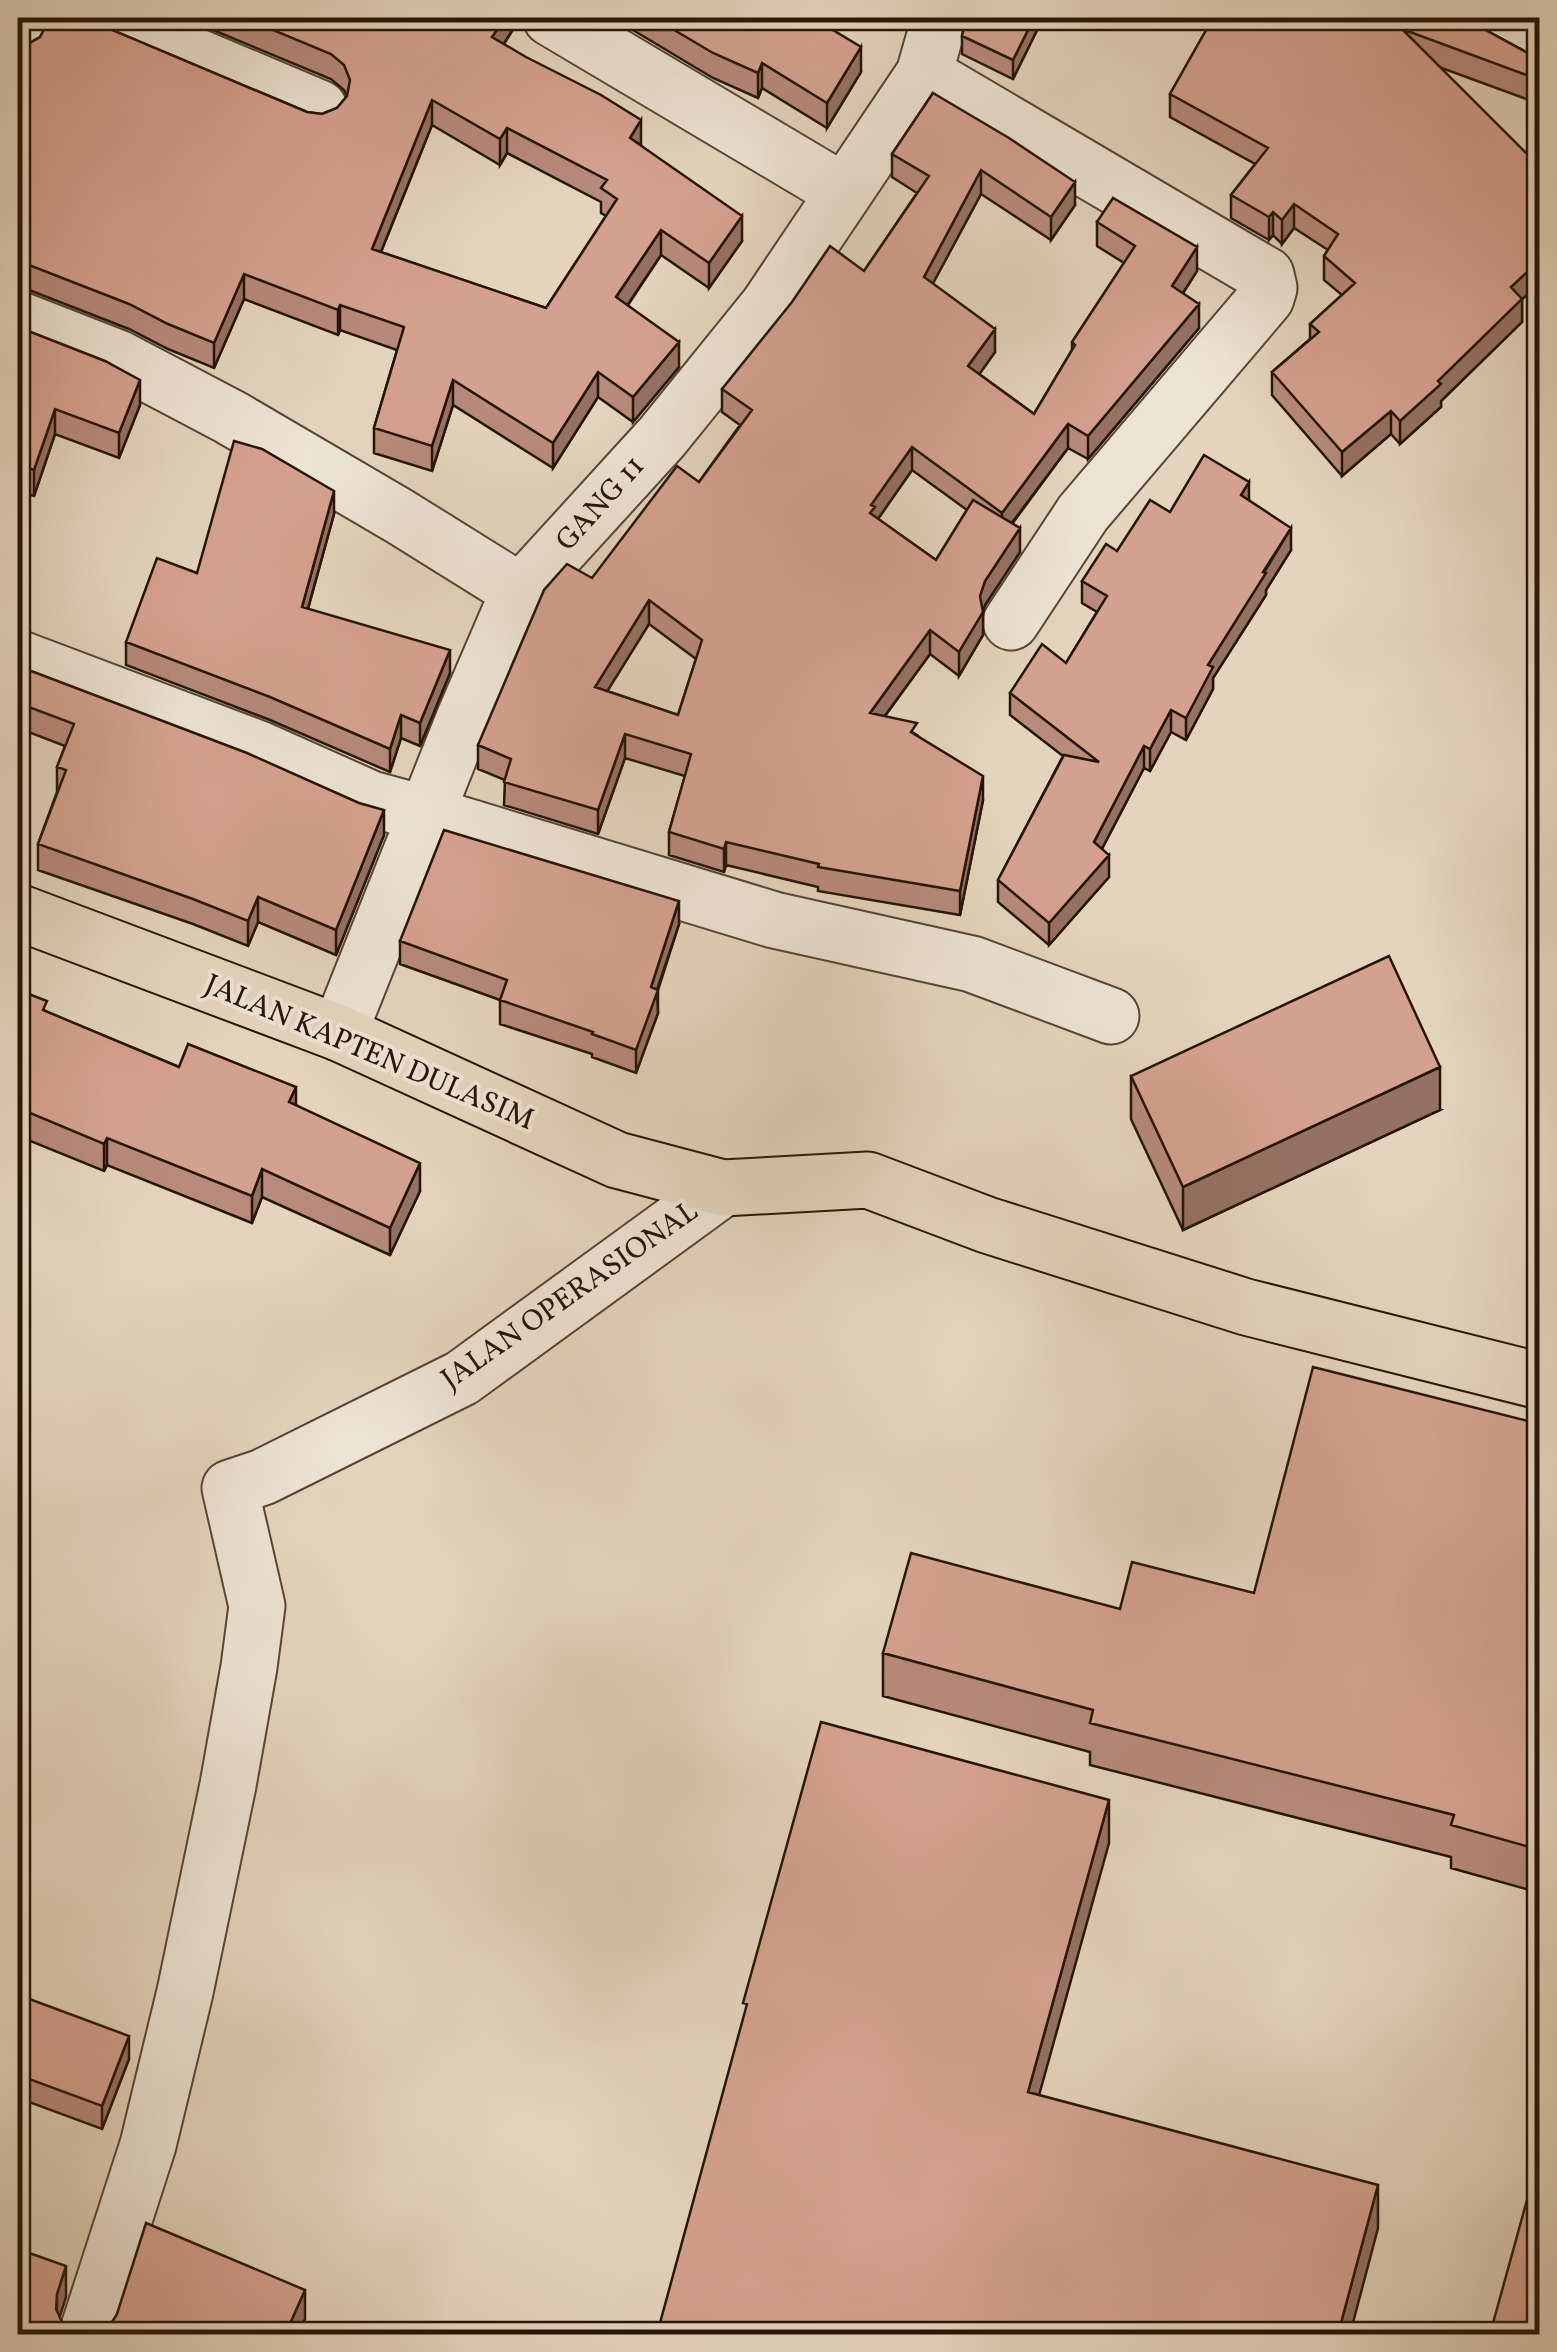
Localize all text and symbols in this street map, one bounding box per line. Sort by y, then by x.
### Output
street label: GANG 11 [547,447,655,561]
street label: JALAN KAPTEN DULASIM [198,964,540,1142]
street label: JALAN OPERASIONAL [433,1191,707,1401]

